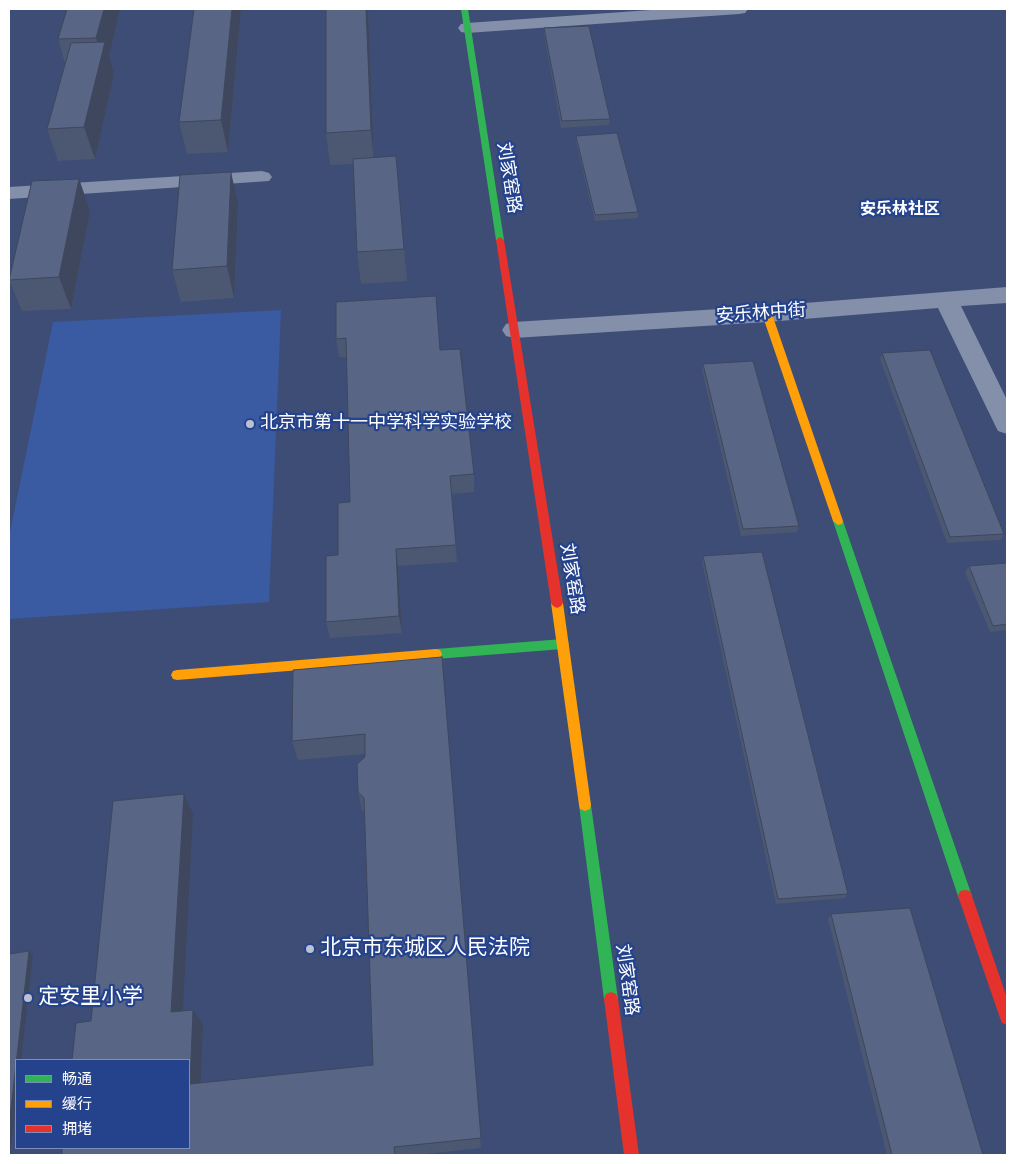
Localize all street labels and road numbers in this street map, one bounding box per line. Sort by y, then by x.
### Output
street label: 刘家窑路 [492,141,524,215]
street label: 安乐林中街 [715,300,807,328]
street label: 刘家窑路 [555,542,587,616]
street label: 刘家窑路 [610,943,642,1017]

